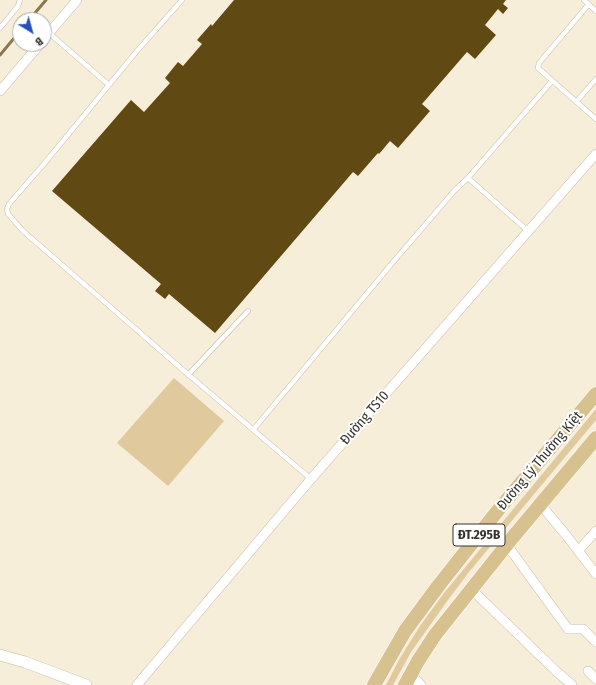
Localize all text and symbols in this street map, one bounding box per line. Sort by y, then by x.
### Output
north arrow [12,12,52,52]
text: B [33,34,45,48]
street label: Đường TS10 [337,388,393,448]
street label: Đường Lý Thường Kiệt [494,408,586,514]
road number: ĐT.295B [453,524,505,546]

